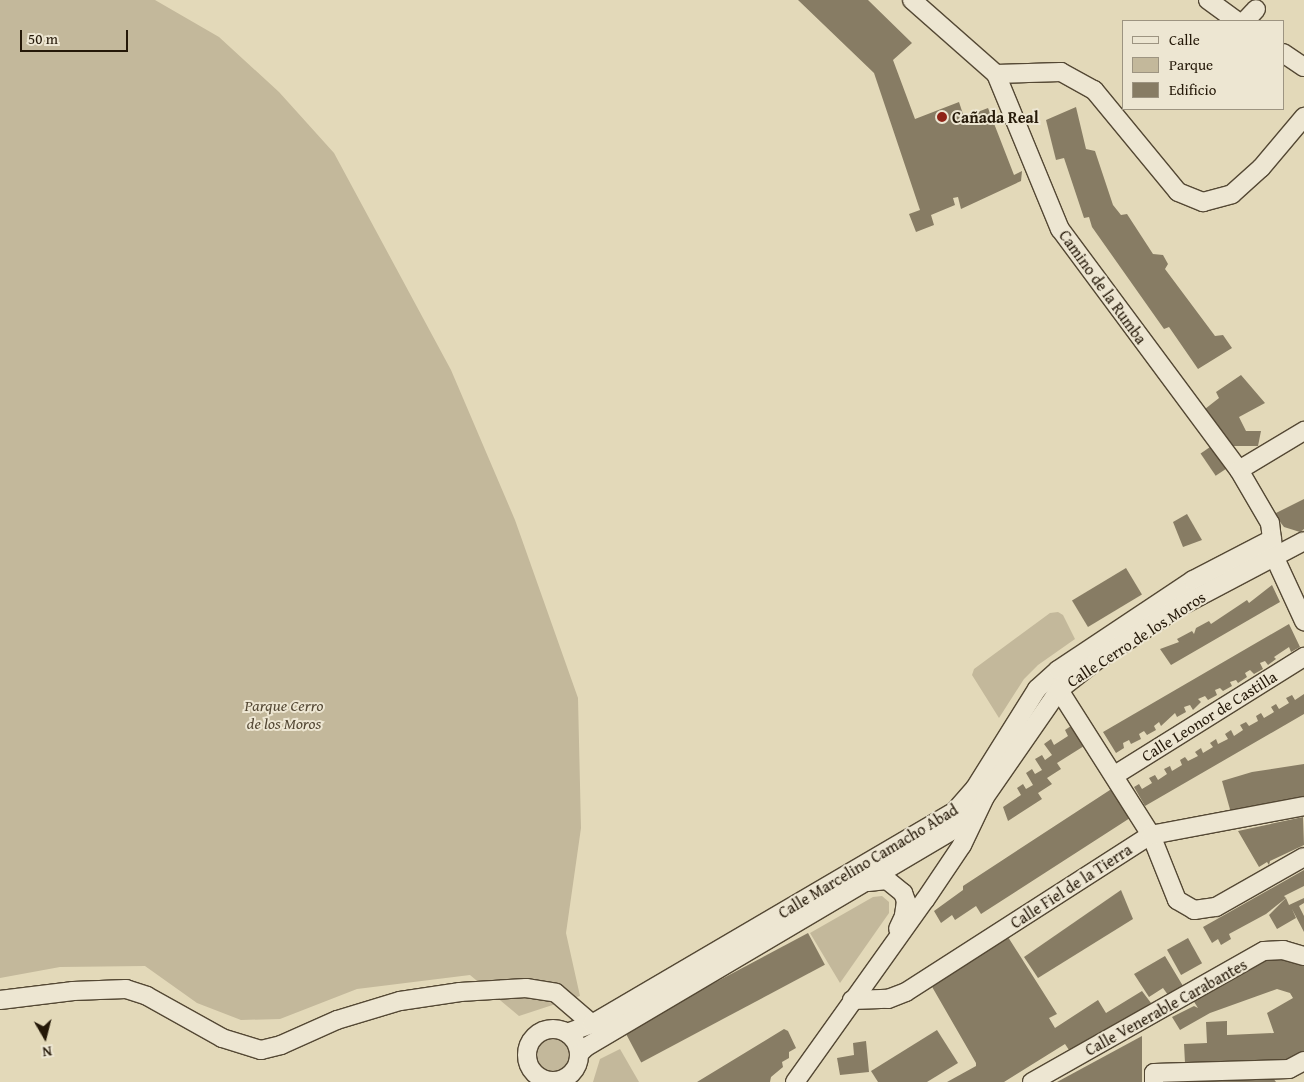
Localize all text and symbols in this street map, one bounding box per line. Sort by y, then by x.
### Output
scale bar [22,20,130,52]
legend [1122,20,1284,110]
text: 50 m [28,28,58,49]
text: Calle [1169,29,1200,50]
text: Parque [1169,54,1213,75]
text: Edificio [1169,79,1216,100]
place label: Cañada Real [952,107,1039,127]
marker: Cañada Real [936,111,948,123]
street label: Camino de la Rumba [1055,226,1151,348]
street label: Calle Cerro de los Moros [1063,587,1209,691]
street label: Calle Leonor de Castilla [1138,667,1280,765]
park label: Parque Cerro de los Moros [245,695,323,733]
street label: Calle Marcelino Camacho Abad [775,800,961,922]
street label: Calle Fiel de la Tierra [1007,840,1135,932]
street label: Calle Venerable Carabantes [1082,954,1250,1060]
north arrow [20,1012,70,1062]
text: N [41,1041,53,1062]

